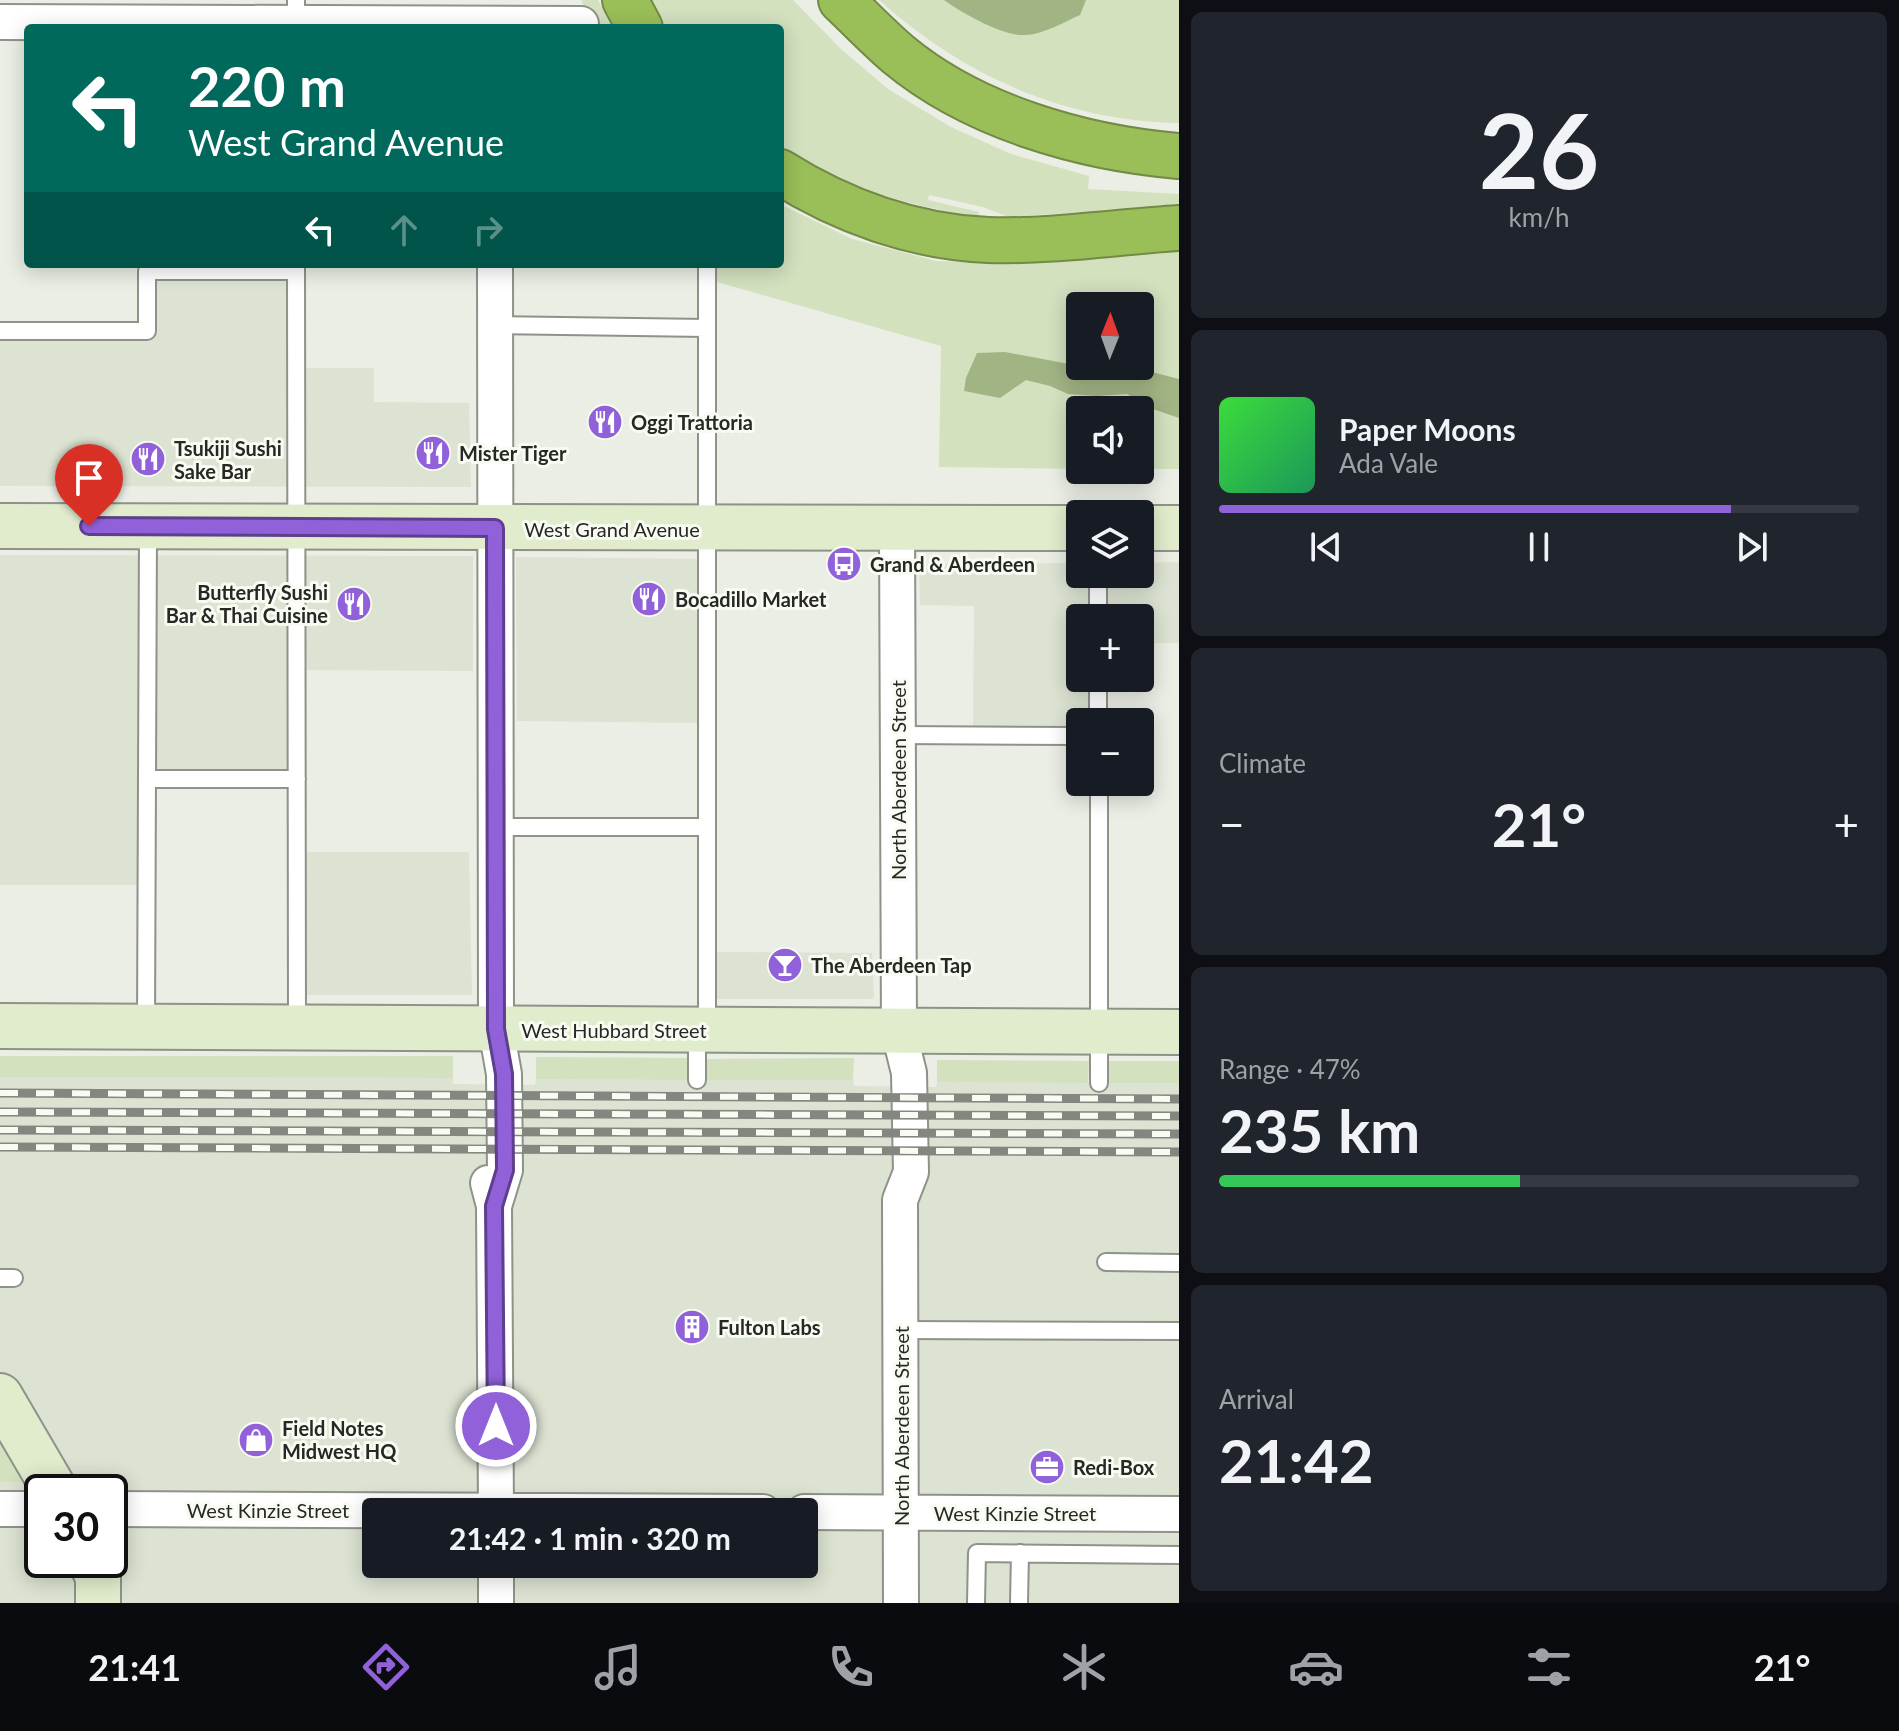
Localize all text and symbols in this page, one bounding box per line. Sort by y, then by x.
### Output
text: 220 m [188,52,346,119]
icon: left [56,56,160,160]
text: 26 [1479,86,1599,211]
text: West Grand Avenue [188,120,504,164]
text: km/h [1509,201,1569,233]
icon: left [298,208,342,252]
icon: ahead [382,208,426,252]
icon: right [466,208,510,252]
north arrow [1066,292,1154,380]
map controls [1066,292,1154,796]
button: sound [1066,396,1154,484]
restaurant icon: Oggi Trattoria [586,403,624,441]
place label: Oggi Trattoria [631,410,753,434]
text: Paper Moons [1339,411,1516,447]
restaurant icon: Mister Tiger [414,434,452,472]
place label: Tsukiji Sushi Sake Bar [174,436,282,483]
restaurant icon: Tsukiji Sushi Sake Bar [129,440,167,478]
place label: Mister Tiger [459,441,567,465]
pin [55,444,123,526]
text: Ada Vale [1339,447,1438,479]
icon: arrive [67,456,111,500]
button: layers [1066,500,1154,588]
street label: West Grand Avenue [524,517,700,541]
icon: previous [1304,525,1348,569]
icon: pause [1517,525,1561,569]
icon: next [1730,525,1774,569]
bus stop icon: Grand & Aberdeen [825,545,863,583]
place label: Grand & Aberdeen [870,552,1035,576]
place label: Butterfly Sushi Bar & Thai Cuisine [166,580,328,627]
restaurant icon: Bocadillo Market [630,580,668,618]
restaurant icon: Butterfly Sushi Bar & Thai Cuisine [335,585,373,623]
place label: Bocadillo Market [675,587,827,611]
button: + [1066,604,1154,692]
street label: North Aberdeen Street [886,680,910,880]
button: − [1066,708,1154,796]
text: Climate [1219,747,1306,779]
text: 21° [1492,788,1586,860]
text: − [1219,798,1245,850]
text: + [1833,798,1859,850]
bar icon: The Aberdeen Tap [766,946,804,984]
place label: The Aberdeen Tap [811,953,972,977]
street label: West Hubbard Street [521,1018,707,1042]
text: Range · 47% [1219,1053,1361,1085]
text: 235 km [1219,1094,1420,1166]
building icon: Fulton Labs [673,1308,711,1346]
place label: Fulton Labs [718,1315,821,1339]
street label: North Aberdeen Street [889,1326,913,1526]
text: Arrival [1219,1383,1294,1415]
position arrow [454,1384,538,1468]
place label: Field Notes Midwest HQ [282,1416,397,1463]
shop icon: Field Notes Midwest HQ [237,1421,275,1459]
text: 21:42 [1219,1424,1374,1496]
office icon: Redi-Box [1028,1448,1066,1486]
place label: Redi-Box [1073,1455,1155,1479]
speed limit sign: 30 [24,1474,128,1578]
street label: West Kinzie Street [187,1498,349,1522]
street label: West Kinzie Street [934,1501,1096,1525]
text: 21:42 · 1 min · 320 m [449,1520,731,1556]
icon: directions [358,1639,414,1695]
icon: music [590,1639,646,1695]
icon: phone [823,1639,879,1695]
icon: climate [1056,1639,1112,1695]
icon: car [1288,1639,1344,1695]
icon: filters [1521,1639,1577,1695]
text: 21:41 [88,1645,181,1689]
text: 21° [1754,1645,1811,1689]

